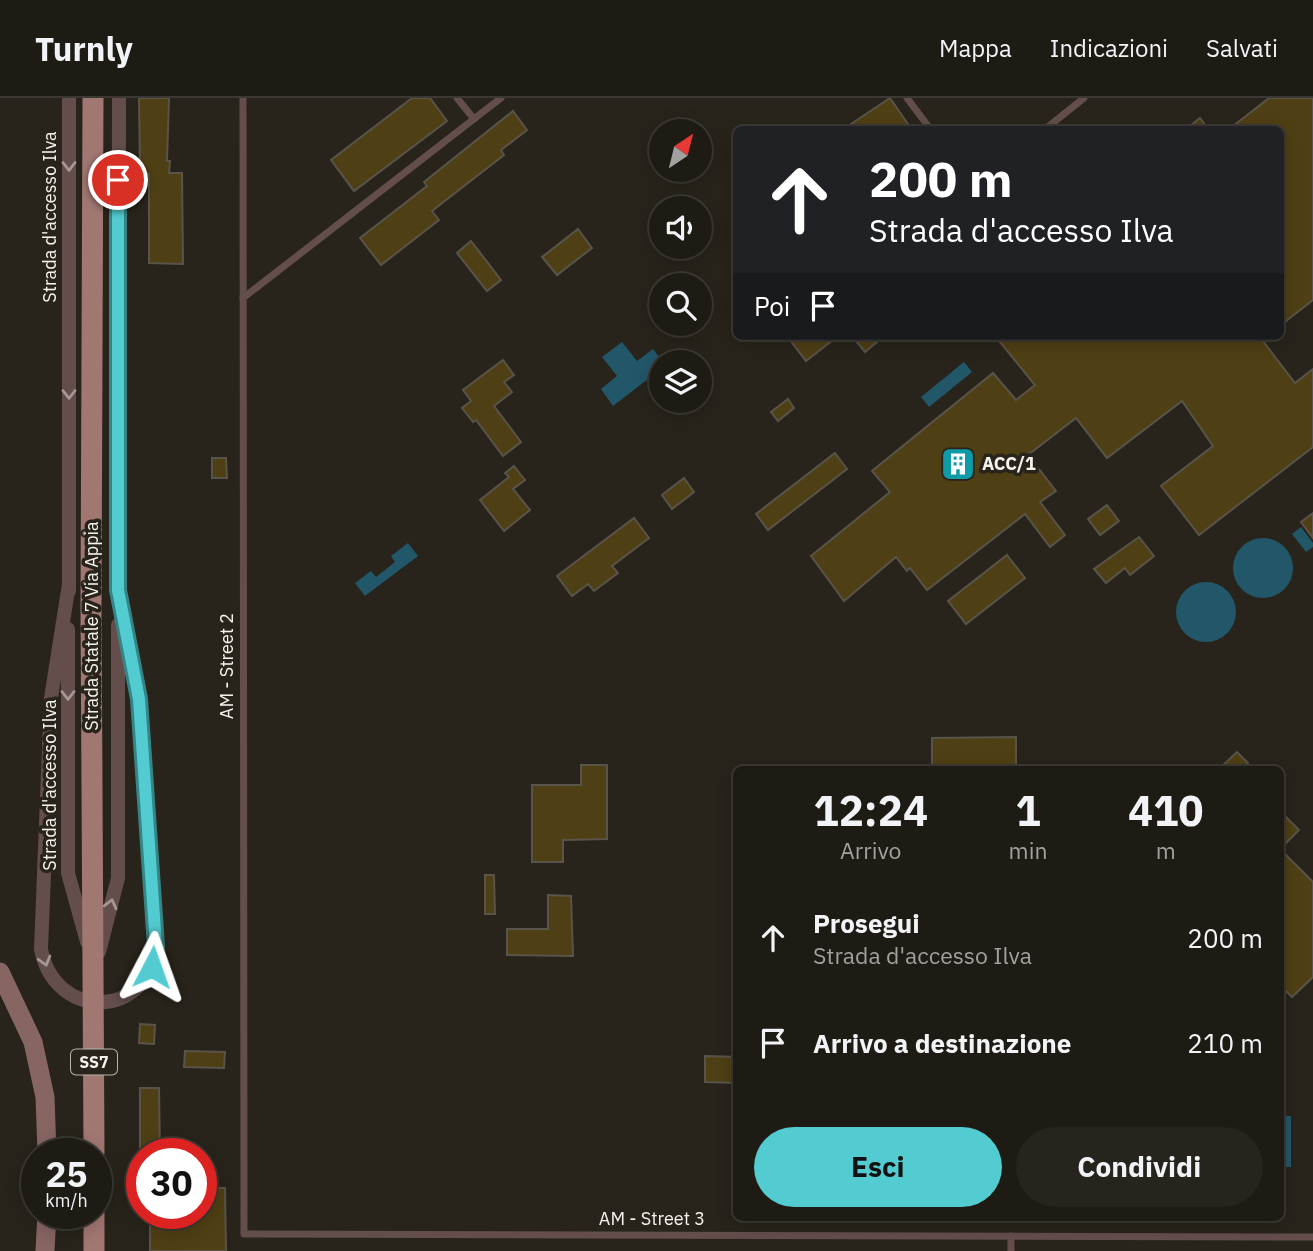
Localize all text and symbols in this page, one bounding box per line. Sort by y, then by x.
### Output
text: Turnly [35,27,133,70]
text: Mappa [939,32,1012,64]
text: Indicazioni [1050,32,1168,64]
text: Salvati [1206,32,1278,64]
north arrow [649,119,712,182]
map controls [649,119,712,413]
street label: Strada d'accesso Ilva [38,131,61,303]
text: 200 m [869,147,1013,210]
pin [88,150,148,210]
icon: ahead [754,154,845,245]
one-way arrow [61,161,77,172]
icon: arrive [99,161,137,199]
button: sound [649,196,712,259]
text: Strada d'accesso Ilva [869,209,1174,251]
button: search [649,273,712,336]
icon: arrive [804,287,842,325]
text: Poi [754,289,790,323]
button: layers [649,350,712,413]
one-way arrow [61,389,77,399]
building icon: ACC/1 [939,445,977,483]
place label: ACC/1 [982,452,1036,475]
street label: Strada Statale 7 Via Appia [80,521,103,731]
street label: AM - Street 2 [215,613,238,719]
one-way arrow [60,690,76,700]
street label: Strada d'accesso Ilva [38,699,61,871]
text: 12:24 [813,783,928,838]
text: 1 [1015,783,1041,838]
text: 410 [1128,783,1204,838]
text: Arrivo [840,835,901,865]
text: min [1009,835,1047,865]
text: m [1156,835,1176,865]
one-way arrow [103,898,117,910]
text: Prosegui [813,906,920,940]
icon: ahead [754,919,792,957]
text: 200 m [1187,921,1263,955]
position arrow [115,930,189,1004]
text: Strada d'accesso Ilva [813,940,1032,970]
one-way arrow [36,955,51,967]
icon: arrive [754,1024,792,1062]
text: Arrivo a destinazione [813,1026,1071,1060]
text: 210 m [1187,1026,1263,1060]
road number: SS7 [71,1050,117,1074]
button: Esci [754,1127,1002,1207]
button: Condividi [1016,1127,1263,1207]
speed limit sign: 30 [126,1138,217,1229]
text: 25 [45,1151,88,1197]
text: km/h [45,1189,88,1212]
street label: AM - Street 3 [599,1207,705,1230]

